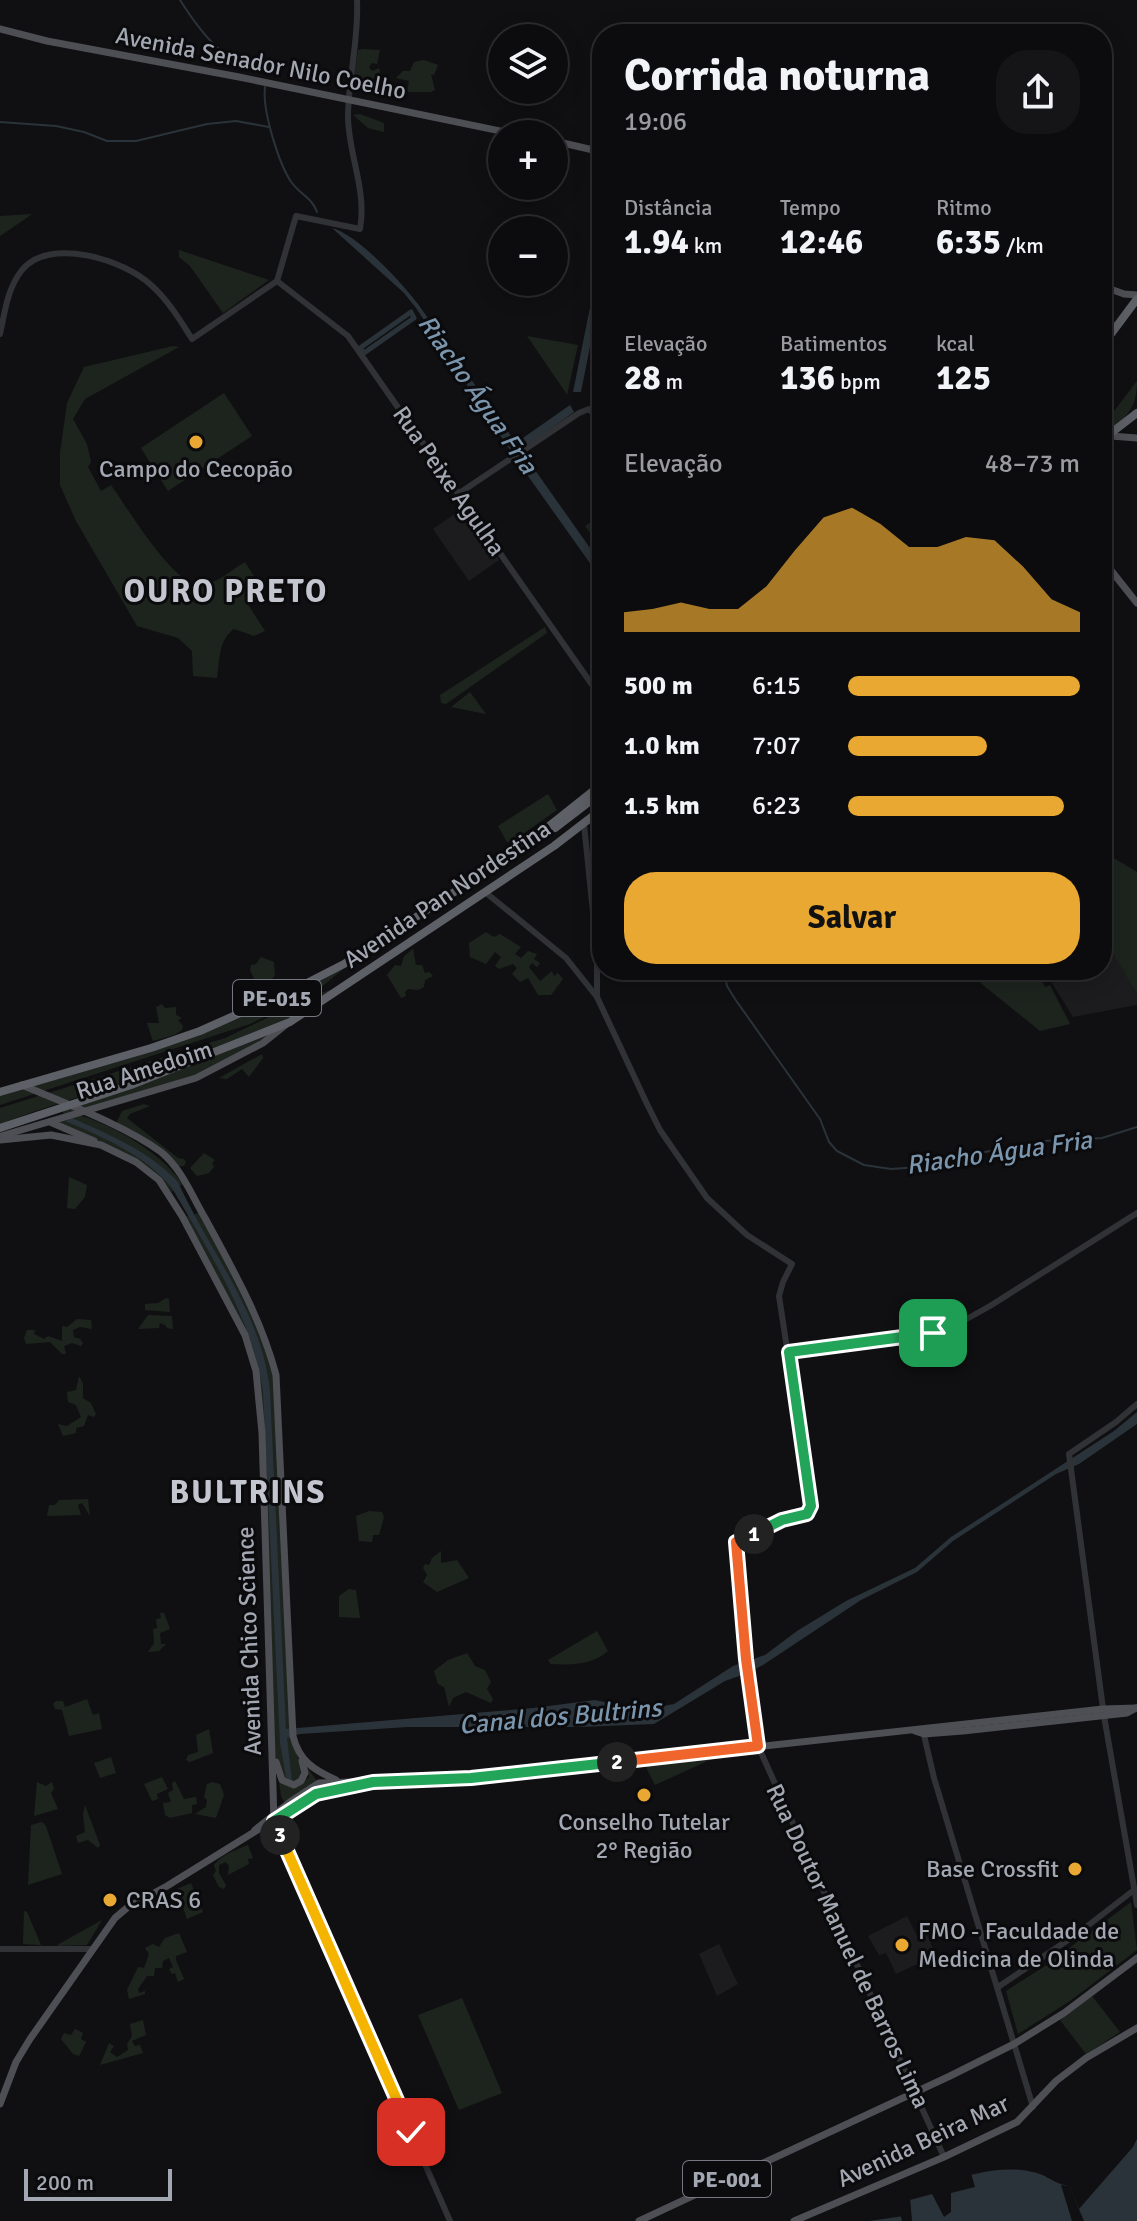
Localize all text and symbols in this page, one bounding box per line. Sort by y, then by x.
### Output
street label: Avenida Senador Nilo Coelho [113,20,409,106]
map controls [488,24,568,296]
button: layers [488,24,568,104]
text: Corrida noturna [624,49,930,103]
button: share [996,50,1080,134]
text: 19:06 [624,106,687,138]
button: + [488,120,568,200]
text: Distância [624,194,712,221]
text: Tempo [780,194,841,221]
text: Ritmo [936,194,992,221]
button: − [488,216,568,296]
text: 1.94 [624,221,689,263]
text: 12:46 [780,221,863,263]
text: 6:35 [936,221,1001,263]
text: km [689,232,722,259]
text: /km [1001,232,1044,259]
water label: Riacho Água Fria [410,309,544,481]
text: Elevação [624,330,707,357]
text: Batimentos [780,330,887,357]
text: kcal [936,330,975,357]
text: 28 [624,357,661,399]
text: 136 [780,357,835,399]
text: 125 [936,357,991,399]
text: m [661,368,683,395]
text: bpm [835,368,881,395]
street label: Rua Peixe Agulha [386,400,512,562]
marker: Campo do Cecopão [187,433,205,451]
text: Elevação [624,448,723,480]
text: 48–73 m [985,448,1080,480]
place label: Campo do Cecopão [99,454,293,484]
district label: OURO PRETO [124,572,328,611]
text: 500 m [624,670,693,702]
text: 6:15 [752,670,801,702]
text: 1.0 km [624,730,700,762]
text: 7:07 [752,730,801,762]
text: 1.5 km [624,790,700,822]
text: 6:23 [752,790,801,822]
street label: Avenida Pan Nordestina [338,814,556,974]
button: Salvar [624,872,1080,964]
road number: PE-015 [233,980,321,1016]
street label: Rua Amedoim [72,1034,216,1106]
water label: Riacho Água Fria [904,1124,1095,1182]
pin [899,1299,967,1367]
icon: arrive [911,1311,955,1355]
district label: BULTRINS [170,1473,326,1512]
pin: 1 [734,1514,774,1554]
text: 1 [748,1520,760,1547]
street label: Avenida Chico Science [230,1526,268,1756]
water label: Canal dos Bultrins [458,1692,665,1742]
pin: 2 [597,1742,637,1782]
text: 2 [611,1748,623,1775]
street label: Rua Doutor Manuel de Barros Lima [759,1779,937,2113]
marker: Conselho Tutelar 2° Região [635,1786,653,1804]
place label: Conselho Tutelar 2° Região [558,1807,730,1865]
pin: 3 [260,1815,300,1855]
text: 3 [274,1821,286,1848]
place label: Base Crossfit [926,1854,1059,1884]
marker: Base Crossfit [1066,1860,1084,1878]
place label: CRAS 6 [126,1885,201,1915]
marker: CRAS 6 [101,1891,119,1909]
place label: FMO - Faculdade de Medicina de Olinda [918,1916,1119,1974]
marker: FMO - Faculdade de Medicina de Olinda [893,1936,911,1954]
street label: Avenida Beira Mar [832,2088,1014,2194]
pin [377,2098,445,2166]
icon: check [389,2110,433,2154]
road number: PE-001 [683,2161,771,2197]
scale bar [24,2165,172,2201]
text: 200 m [36,2169,94,2196]

